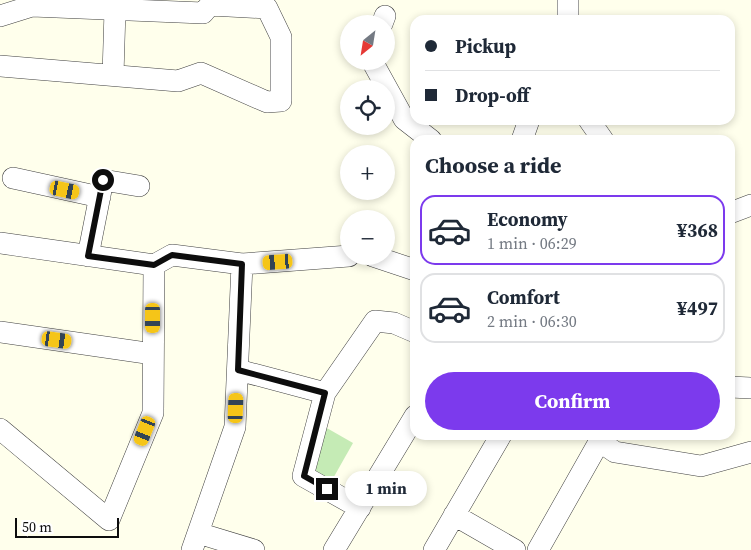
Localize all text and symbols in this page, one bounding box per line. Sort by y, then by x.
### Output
north arrow [340,15,395,70]
map controls [340,15,395,265]
text: Pickup [455,33,516,59]
button: locate [340,80,395,135]
text: Drop-off [455,82,529,108]
button: + [340,145,395,200]
text: Choose a ride [425,150,562,180]
route start [92,169,114,191]
car [48,180,81,200]
text: Economy [487,206,568,232]
icon: car [427,208,472,253]
button: − [340,210,395,265]
text: ¥368 [677,217,718,243]
text: 1 min · 06:29 [487,232,577,254]
car [262,253,293,271]
text: Comfort [487,284,560,310]
icon: car [427,286,472,331]
text: ¥497 [677,295,718,321]
car [145,303,160,333]
text: 2 min · 06:30 [487,310,577,332]
car [41,330,72,350]
button: Confirm [425,372,720,430]
car [227,393,244,423]
car [132,414,157,448]
callout: 1 min [344,472,427,506]
text: 1 min [365,477,407,499]
route end [316,478,338,500]
scale bar [15,515,119,538]
text: 50 m [22,517,52,537]

